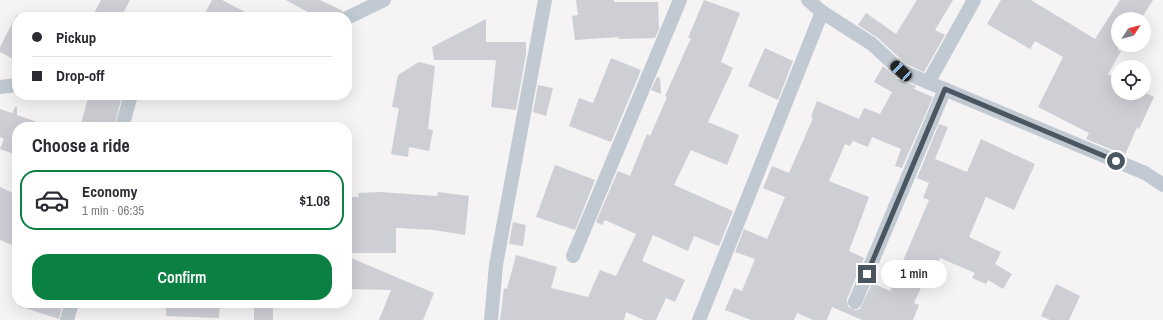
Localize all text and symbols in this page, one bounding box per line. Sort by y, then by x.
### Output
north arrow [1111,12,1151,52]
map controls [1111,12,1151,100]
text: Pickup [56,27,96,48]
car [888,58,914,84]
button: locate [1111,60,1151,100]
text: Drop-off [56,65,105,86]
text: Choose a ride [32,133,130,158]
route start [1107,152,1125,170]
text: Economy [82,181,137,202]
icon: car [34,182,70,218]
text: $1.08 [299,190,330,211]
text: 1 min · 06:35 [82,202,144,219]
button: Confirm [32,254,332,300]
callout: 1 min [881,260,947,288]
route end [858,265,876,283]
text: 1 min [900,265,928,282]

